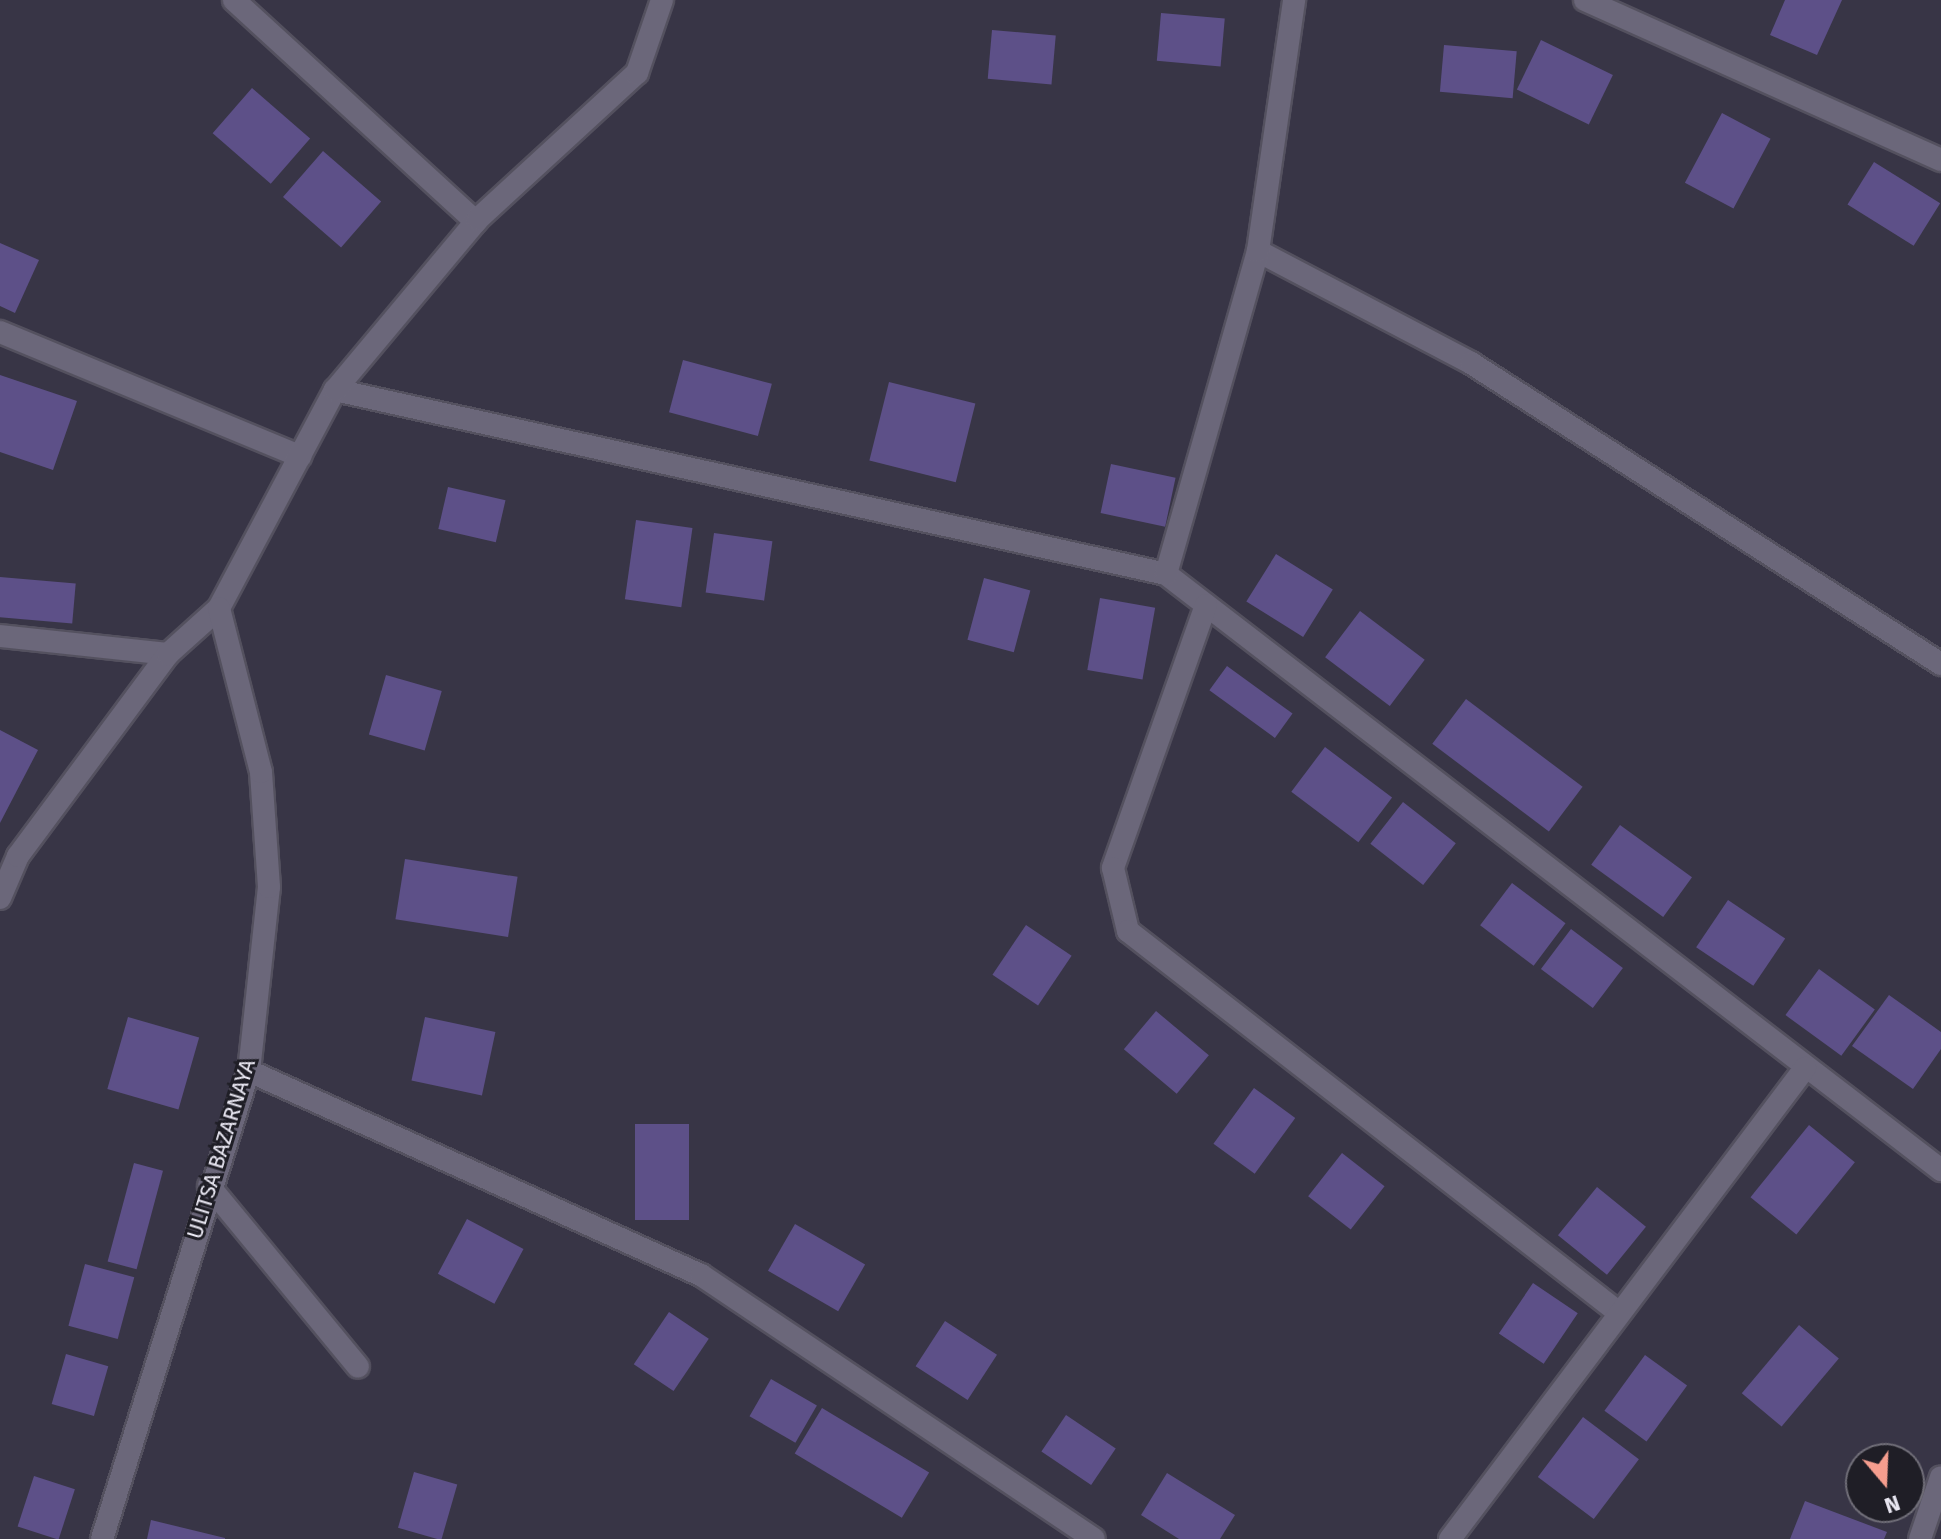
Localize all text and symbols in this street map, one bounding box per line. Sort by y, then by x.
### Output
street label: ULITSA BAZARNAYA [181,1056,261,1242]
north arrow [1845,1443,1925,1523]
text: N [1881,1489,1904,1519]

